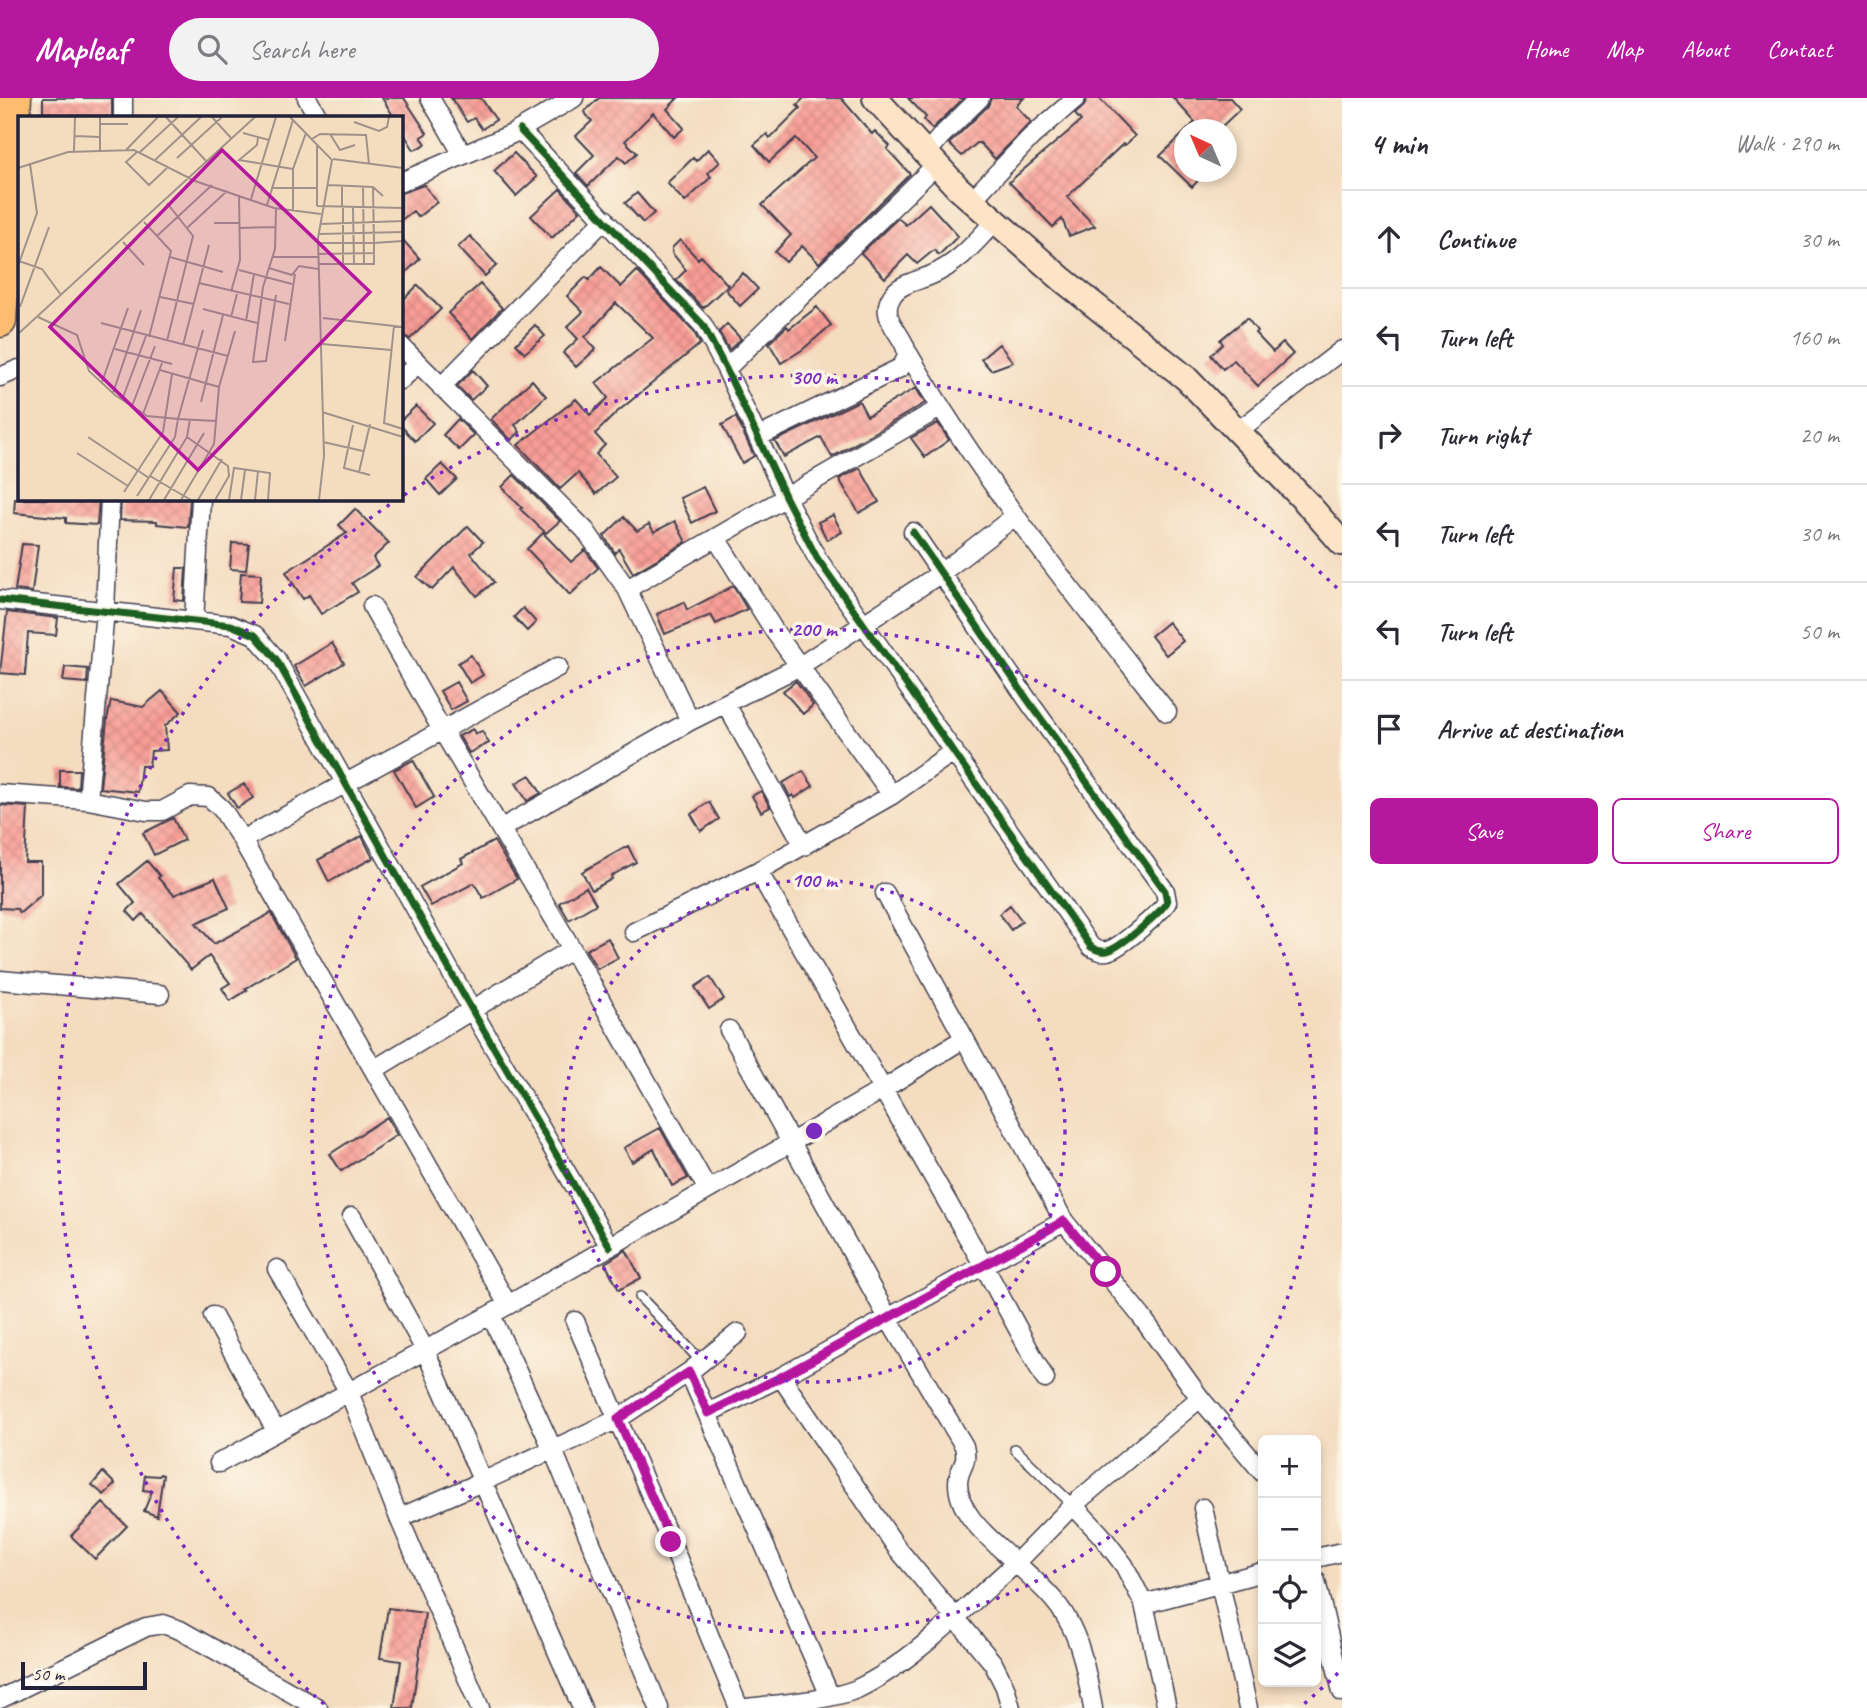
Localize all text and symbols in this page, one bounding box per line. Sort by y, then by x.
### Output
search box [169,18,659,81]
text: Mapleaf [35,28,127,70]
icon: search [193,30,231,68]
text: Search here [249,33,355,66]
text: Home [1525,34,1568,64]
text: Map [1606,34,1643,64]
text: About [1681,34,1729,64]
text: Contact [1767,34,1832,64]
inset map [18,116,402,500]
north arrow [1174,119,1237,182]
text: 4 min [1370,125,1427,163]
text: Walk · 290 m [1735,129,1839,158]
icon: ahead [1370,220,1408,258]
text: Continue [1437,223,1515,256]
text: 30 m [1800,225,1839,254]
icon: left [1370,318,1408,356]
text: Turn left [1437,321,1512,354]
text: 160 m [1790,323,1839,352]
text: 300 m [791,364,839,390]
icon: right [1370,416,1408,454]
text: Turn right [1437,419,1528,452]
text: 20 m [1800,421,1839,450]
icon: left [1370,514,1408,552]
text: Turn left [1437,517,1512,550]
text: 30 m [1800,519,1839,548]
icon: left [1370,612,1408,650]
text: Turn left [1437,615,1512,648]
text: 200 m [791,616,839,642]
text: 50 m [1800,617,1839,646]
icon: arrive [1370,710,1408,748]
text: Arrive at destination [1437,713,1623,746]
button: Save [1370,798,1598,864]
button: Share [1612,798,1839,864]
text: 100 m [791,867,839,893]
centre of rings [802,1119,826,1143]
route start [1090,1256,1121,1287]
map controls [1258,1435,1321,1687]
button: + [1258,1435,1321,1498]
button: − [1258,1498,1321,1561]
route end [655,1526,686,1557]
button: locate [1258,1561,1321,1624]
button: layers [1258,1624,1321,1687]
scale bar [21,1659,147,1691]
text: 50 m [32,1662,64,1686]

